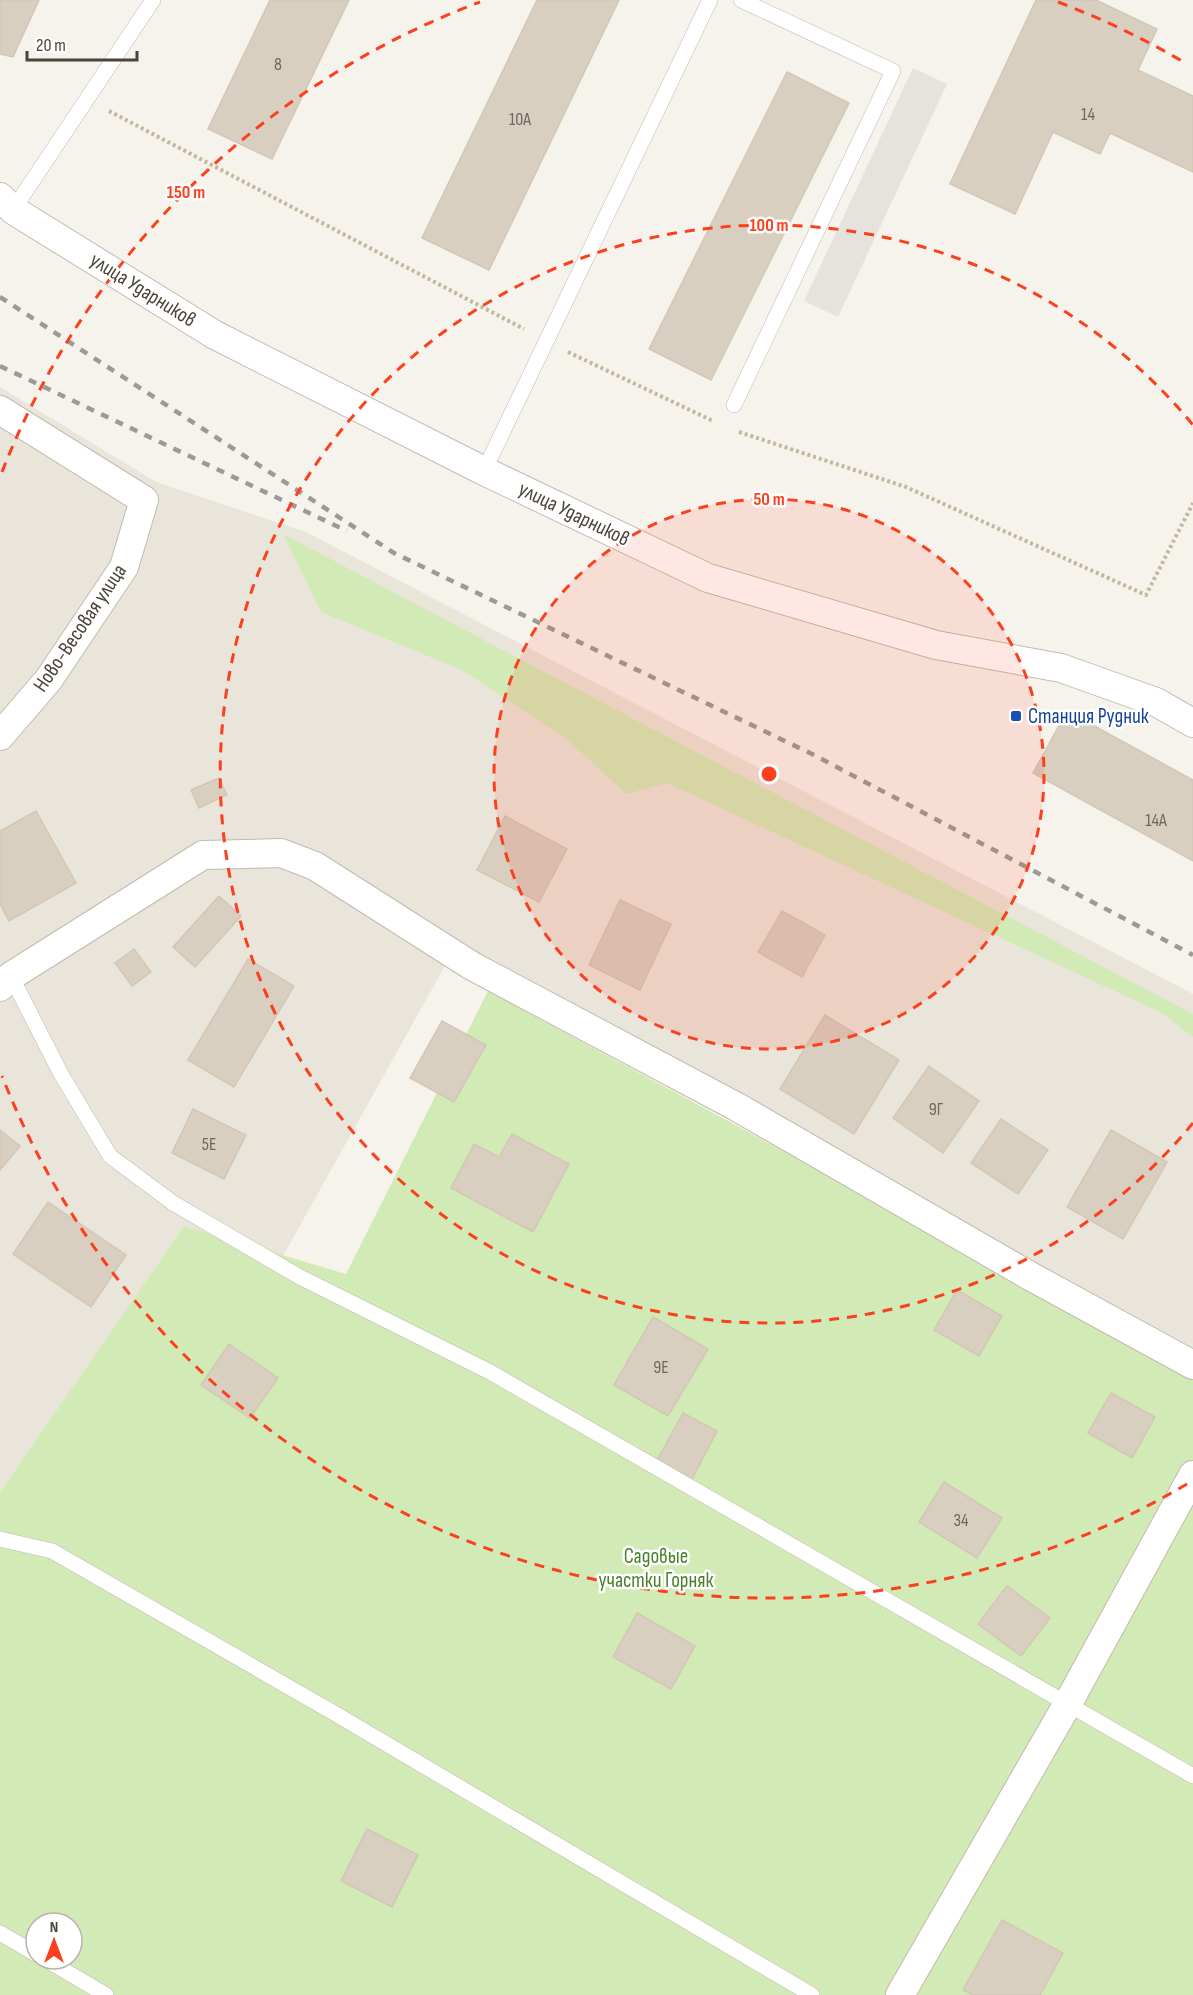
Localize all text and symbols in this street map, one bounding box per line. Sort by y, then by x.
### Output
scale bar [27,24,136,62]
text: 20 m [36,35,66,56]
house number: 8 [274,54,282,75]
house number: 14 [1081,104,1095,125]
house number: 10А [509,109,531,130]
text: 150 m [167,182,205,203]
text: 100 m [750,215,789,236]
street label: улица Ударников [85,247,201,333]
street label: улица Ударников [514,476,634,552]
text: 50 m [753,489,785,510]
street label: Ново-Весовая улица [28,559,132,697]
place label: Станция Рудник [1028,704,1149,729]
marker: Станция Рудник [1009,709,1023,723]
centre of rings [759,764,779,784]
house number: 14А [1145,810,1167,831]
house number: 9Г [929,1099,944,1120]
house number: 5Е [202,1134,216,1155]
house number: 9Е [653,1357,669,1378]
house number: 34 [953,1510,969,1531]
park label: Садовые участки Горняк [598,1544,714,1593]
north arrow [24,1911,84,1971]
text: N [50,1918,58,1937]

